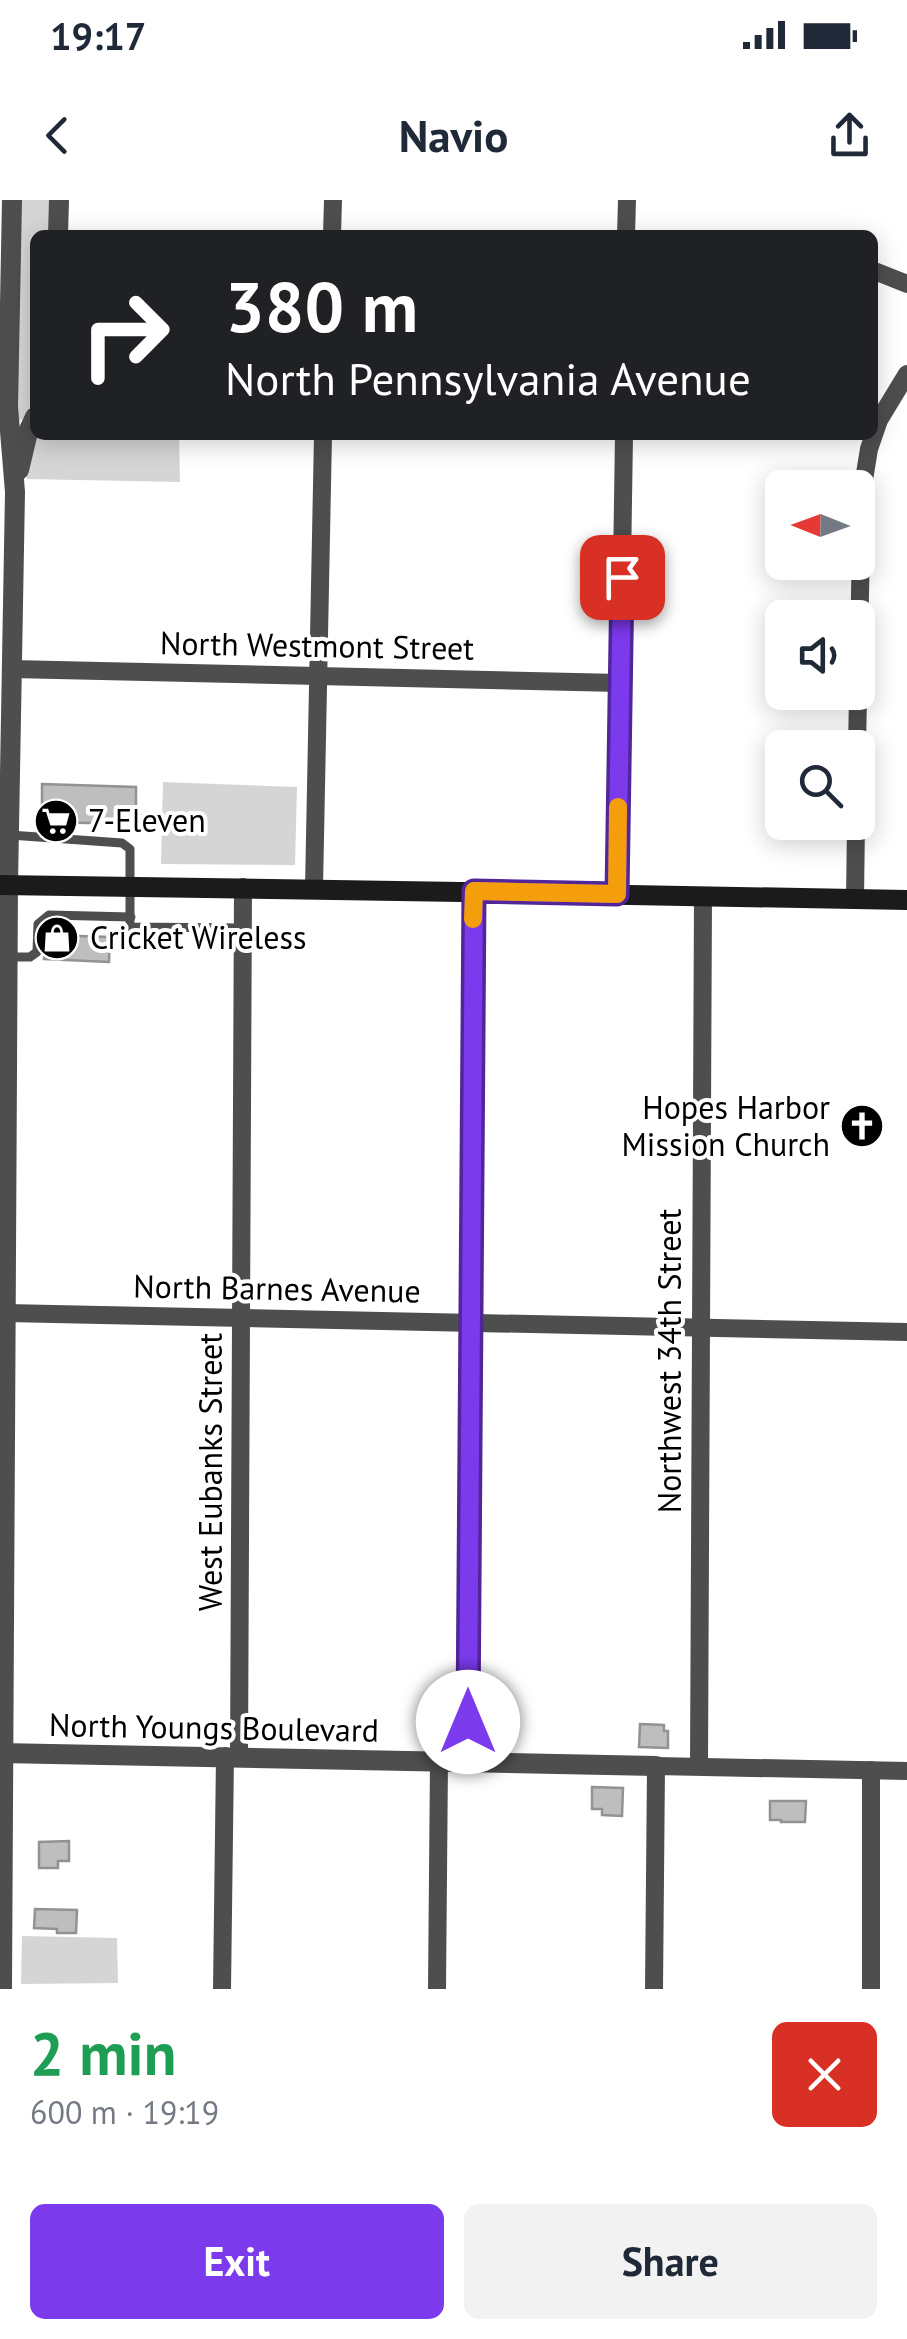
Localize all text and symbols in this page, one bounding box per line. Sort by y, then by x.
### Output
text: 19:17 [50,11,146,60]
text: Navio [399,106,508,164]
icon: back [30,108,85,163]
icon: share [822,108,877,163]
text: 380 m [225,261,418,351]
icon: right [60,270,190,400]
text: North Pennsylvania Avenue [225,349,751,407]
north arrow [765,470,875,580]
map controls [765,470,875,840]
pin [580,535,665,620]
icon: arrive [595,550,650,605]
button: sound [765,600,875,710]
street label: North Westmont Street [160,621,475,669]
button: search [765,730,875,840]
supermarket icon: 7-Eleven [33,798,79,844]
place label: 7-Eleven [88,799,206,841]
shop icon: Cricket Wireless [34,915,80,961]
place label: Cricket Wireless [90,916,306,958]
place label: Hopes Harbor Mission Church [622,1086,830,1165]
church icon: Hopes Harbor Mission Church [839,1103,885,1149]
street label: Northwest 34th Street [648,1209,690,1513]
street label: North Barnes Avenue [133,1264,421,1312]
street label: West Eubanks Street [189,1333,231,1611]
position arrow [416,1670,520,1774]
street label: North Youngs Boulevard [49,1703,379,1751]
text: 2 min [30,2014,176,2092]
button: close [772,2022,877,2127]
text: 600 m · 19:19 [30,2091,219,2133]
button: Exit [30,2204,444,2319]
button: Share [464,2204,877,2319]

